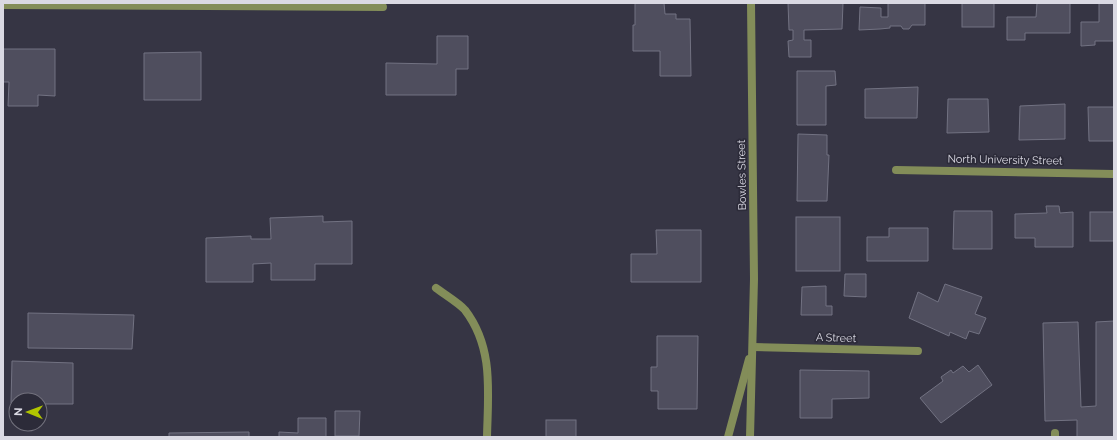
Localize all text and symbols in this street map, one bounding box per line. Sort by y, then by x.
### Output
street label: Bowles Street [735,139,749,210]
street label: North University Street [947,152,1063,168]
street label: A Street [816,331,857,345]
north arrow [8,392,48,432]
text: N [12,408,25,416]

